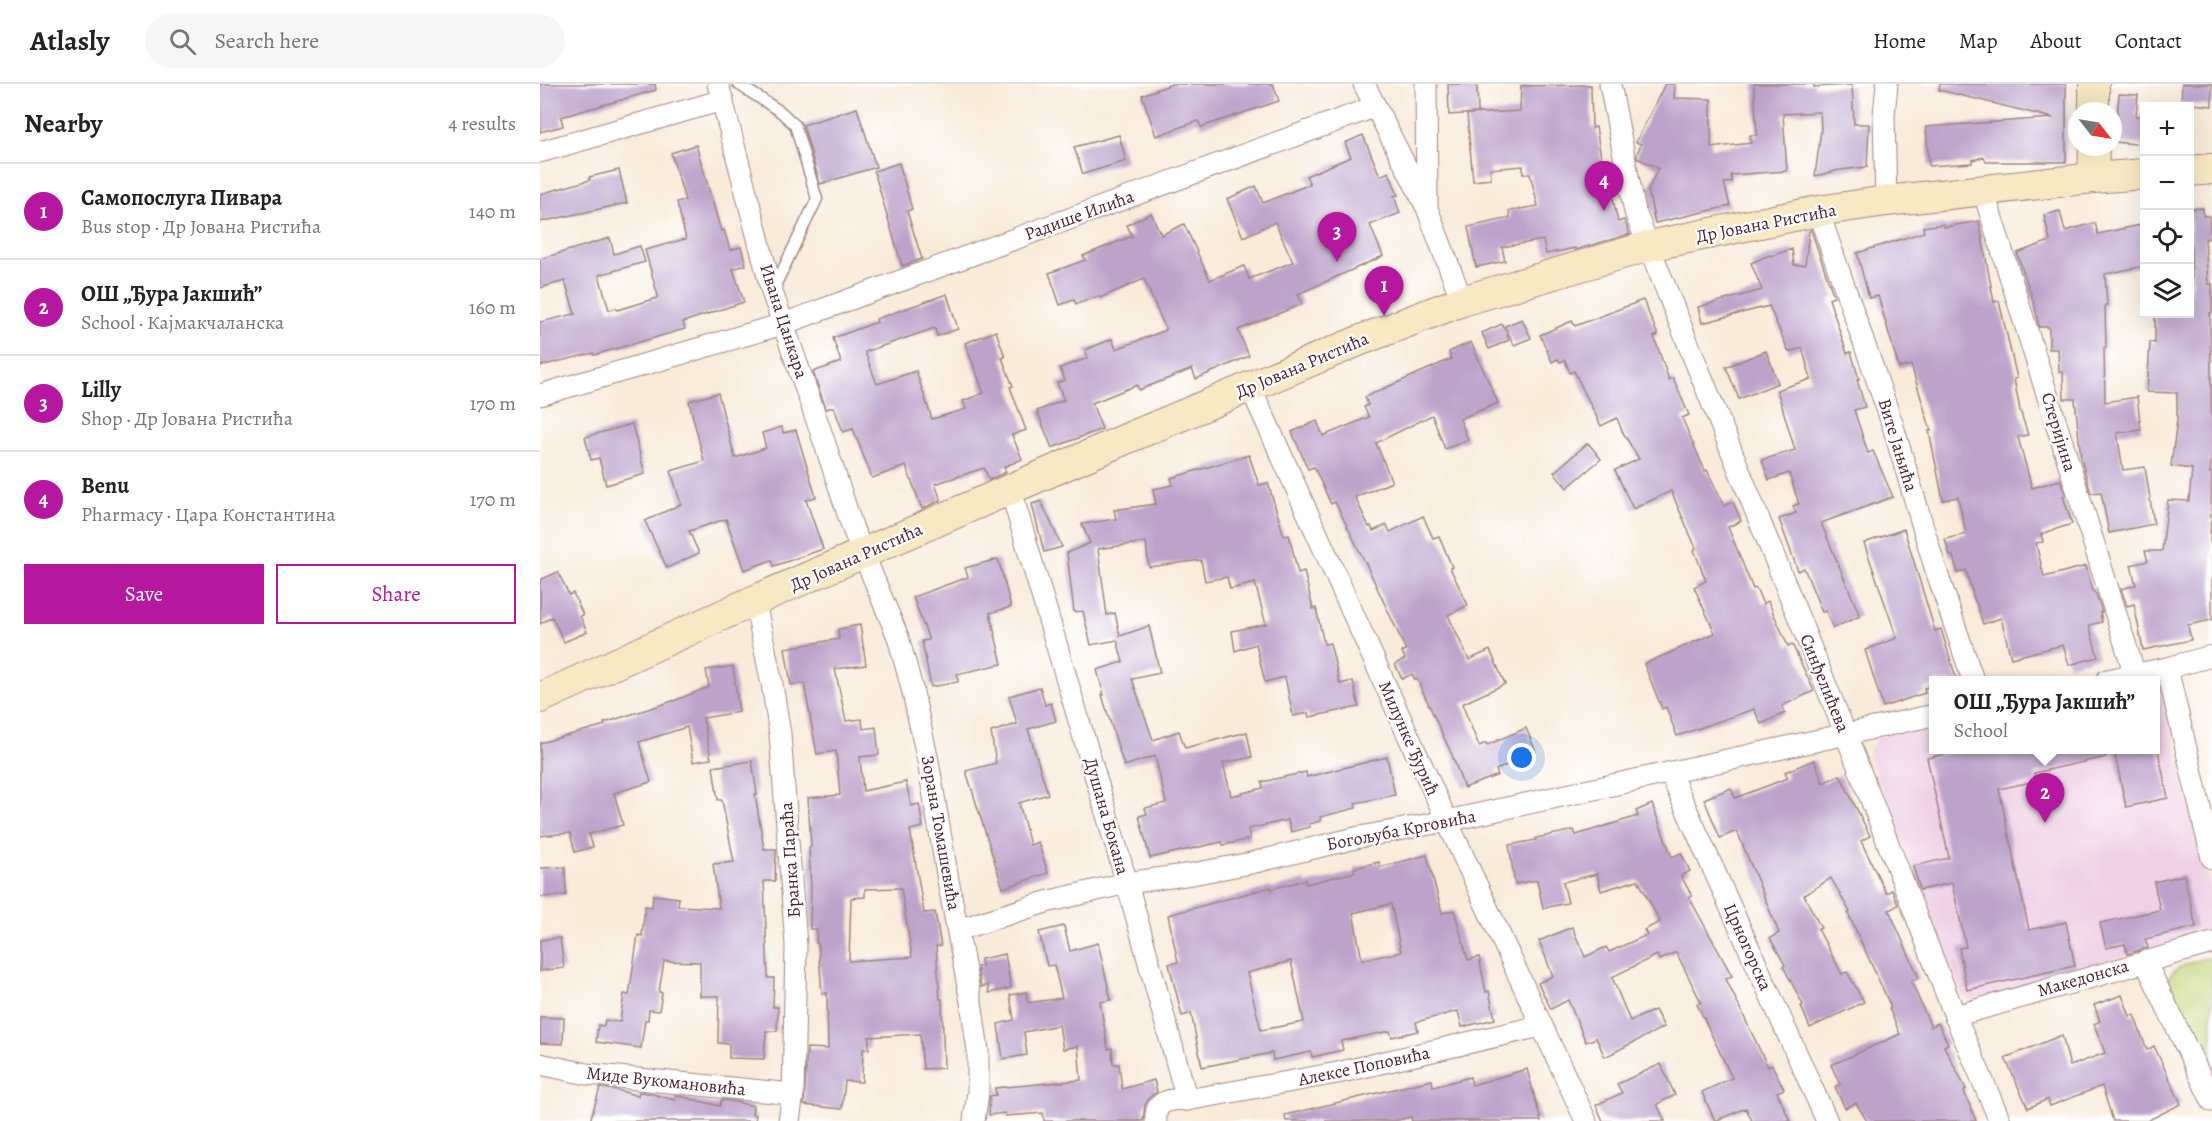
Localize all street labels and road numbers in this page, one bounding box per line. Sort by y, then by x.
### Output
street label: Радише Илића [1021,184,1138,246]
street label: Др Јована Ристића [1694,197,1839,248]
street label: Ивана Цанкара [754,261,814,382]
street label: Др Јована Ристића [1232,326,1373,404]
street label: Стеријина [2036,390,2083,475]
street label: Вите Јањића [1872,395,1924,495]
street label: Др Јована Ристића [786,517,927,597]
street label: Синђелићева [1794,630,1856,736]
street label: Милунке Ђурић [1373,677,1445,800]
street label: Зорана Томашевића [916,754,967,913]
street label: Душана Бокана [1079,755,1135,878]
street label: Бранка Параћа [774,800,806,919]
street label: Богољуба Крговића [1324,804,1478,856]
street label: Црногорска [1718,900,1778,995]
street label: Македонска [2034,953,2132,1002]
street label: Алексе Поповића [1295,1040,1433,1092]
street label: Миде Вукомановића [585,1061,748,1101]

